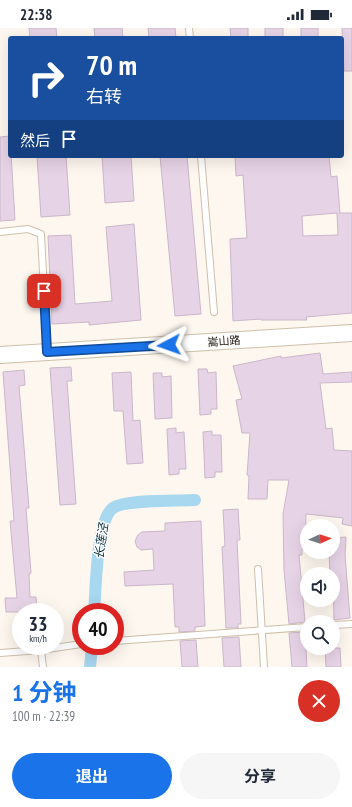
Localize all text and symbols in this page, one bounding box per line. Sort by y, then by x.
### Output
text: 22:38 [20,5,52,24]
text: 70 m [86,46,137,83]
icon: right [20,52,72,104]
text: 右转 [86,85,122,108]
icon: arrive [58,128,80,150]
text: 然后 [20,131,50,150]
pin [27,274,61,308]
icon: arrive [33,280,55,302]
position arrow [148,324,190,366]
street label: 嵩山路 [207,333,241,349]
north arrow [300,519,340,559]
map controls [300,519,340,655]
water label: 长莲泾 [91,521,111,560]
button: sound [300,567,340,607]
speed limit sign: 40 [72,603,124,655]
text: 33 [28,611,48,637]
button: search [300,615,340,655]
text: km/h [29,632,47,645]
text: 1 分钟 [12,677,76,708]
button: close [298,680,340,722]
text: 100 m · 22:39 [12,708,75,725]
button: 退出 [12,753,172,799]
button: 分享 [180,753,340,799]

